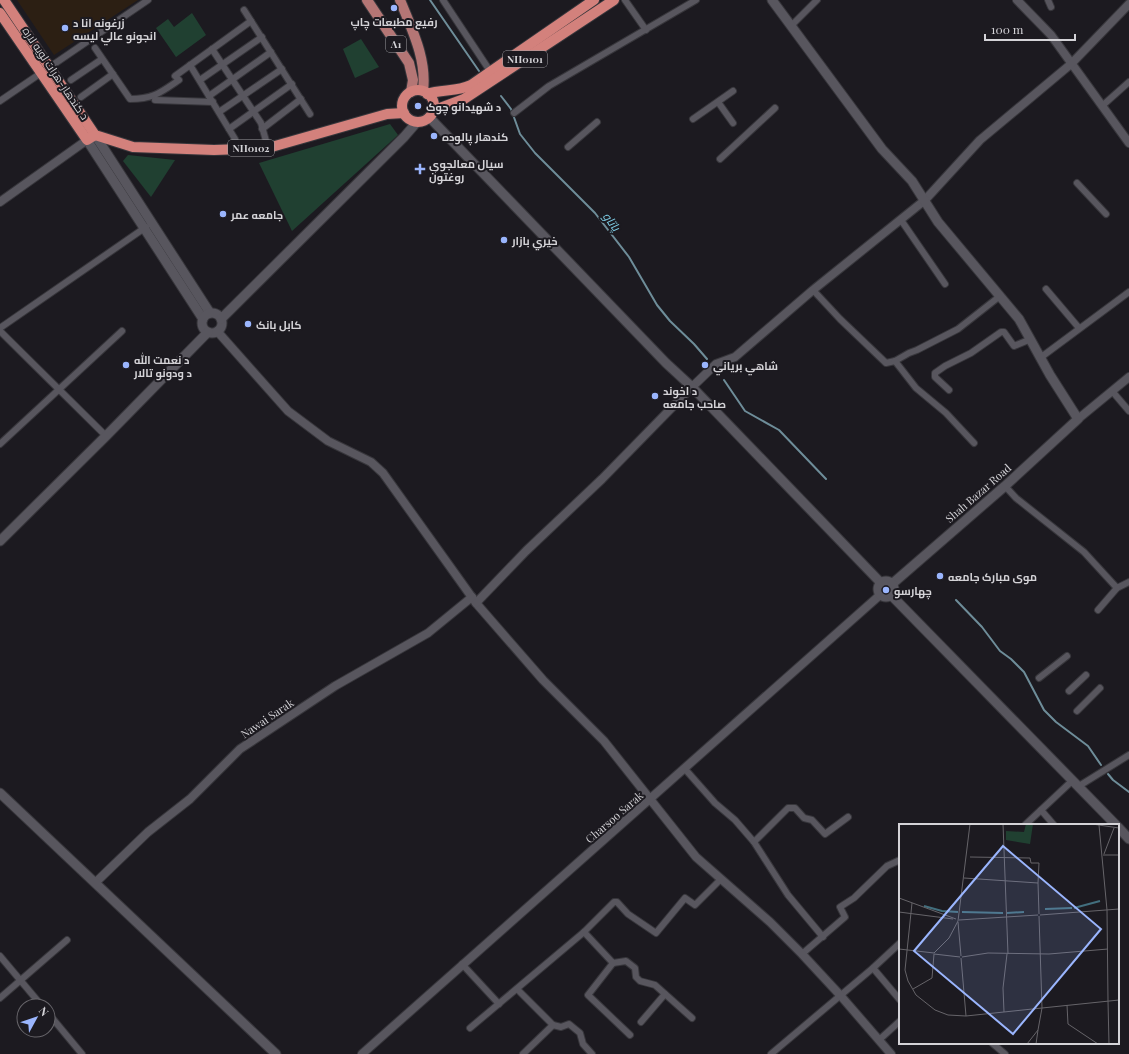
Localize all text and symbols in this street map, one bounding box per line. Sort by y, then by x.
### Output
marker: رفیع مطبعات چاپ [389,3,399,13]
place label: رفیع مطبعات چاپ [351,14,437,31]
place label: زرغونه انا د انجونو عالي لیسه [73,15,156,46]
scale bar [985,16,1075,42]
text: 100 m [991,21,1024,37]
marker: زرغونه انا د انجونو عالي لیسه [60,23,70,33]
street label: د کندهار-هرات لويه لاره [19,24,93,122]
road number: A1 [386,36,406,52]
road number: NH0101 [503,51,547,67]
place label: د شهيدانو چوک [426,99,501,116]
marker: د شهيدانو چوک [413,101,423,111]
place label: کندهار پالوده [442,129,508,146]
marker: کندهار پالوده [429,131,439,141]
road number: NH0102 [228,140,274,156]
place label: سيال معالجوي روغتون [429,156,503,185]
marker: سيال معالجوي روغتون [414,163,426,175]
place label: جامعه عمر [230,207,283,222]
water label: پاتاو [599,208,625,235]
marker: جامعه عمر [218,209,228,219]
place label: خیري بازار [511,233,558,251]
marker: خیري بازار [499,235,509,245]
place label: کابل بانک [256,317,302,332]
marker: کابل بانک [243,319,253,329]
place label: د نعمت الله د ودونو تالار [133,352,192,381]
place label: شاهي برياني [713,358,778,376]
marker: د نعمت الله د ودونو تالار [121,360,131,370]
marker: شاهي برياني [700,360,710,370]
place label: د اخوند صاحب جامعه [663,383,726,411]
marker: د اخوند صاحب جامعه [650,391,660,401]
street label: Shah Bazar Road [942,460,1015,526]
place label: موی مبارک جامعه [948,569,1037,585]
marker: موی مبارک جامعه [935,571,945,581]
place label: چهارسو [894,583,932,600]
marker: چهارسو [881,585,891,595]
street label: Nawai Sarak [238,695,296,741]
street label: Charsoo Sarak [582,788,646,846]
inset map [899,824,1119,1044]
north arrow [16,998,56,1038]
text: N [36,1003,52,1019]

